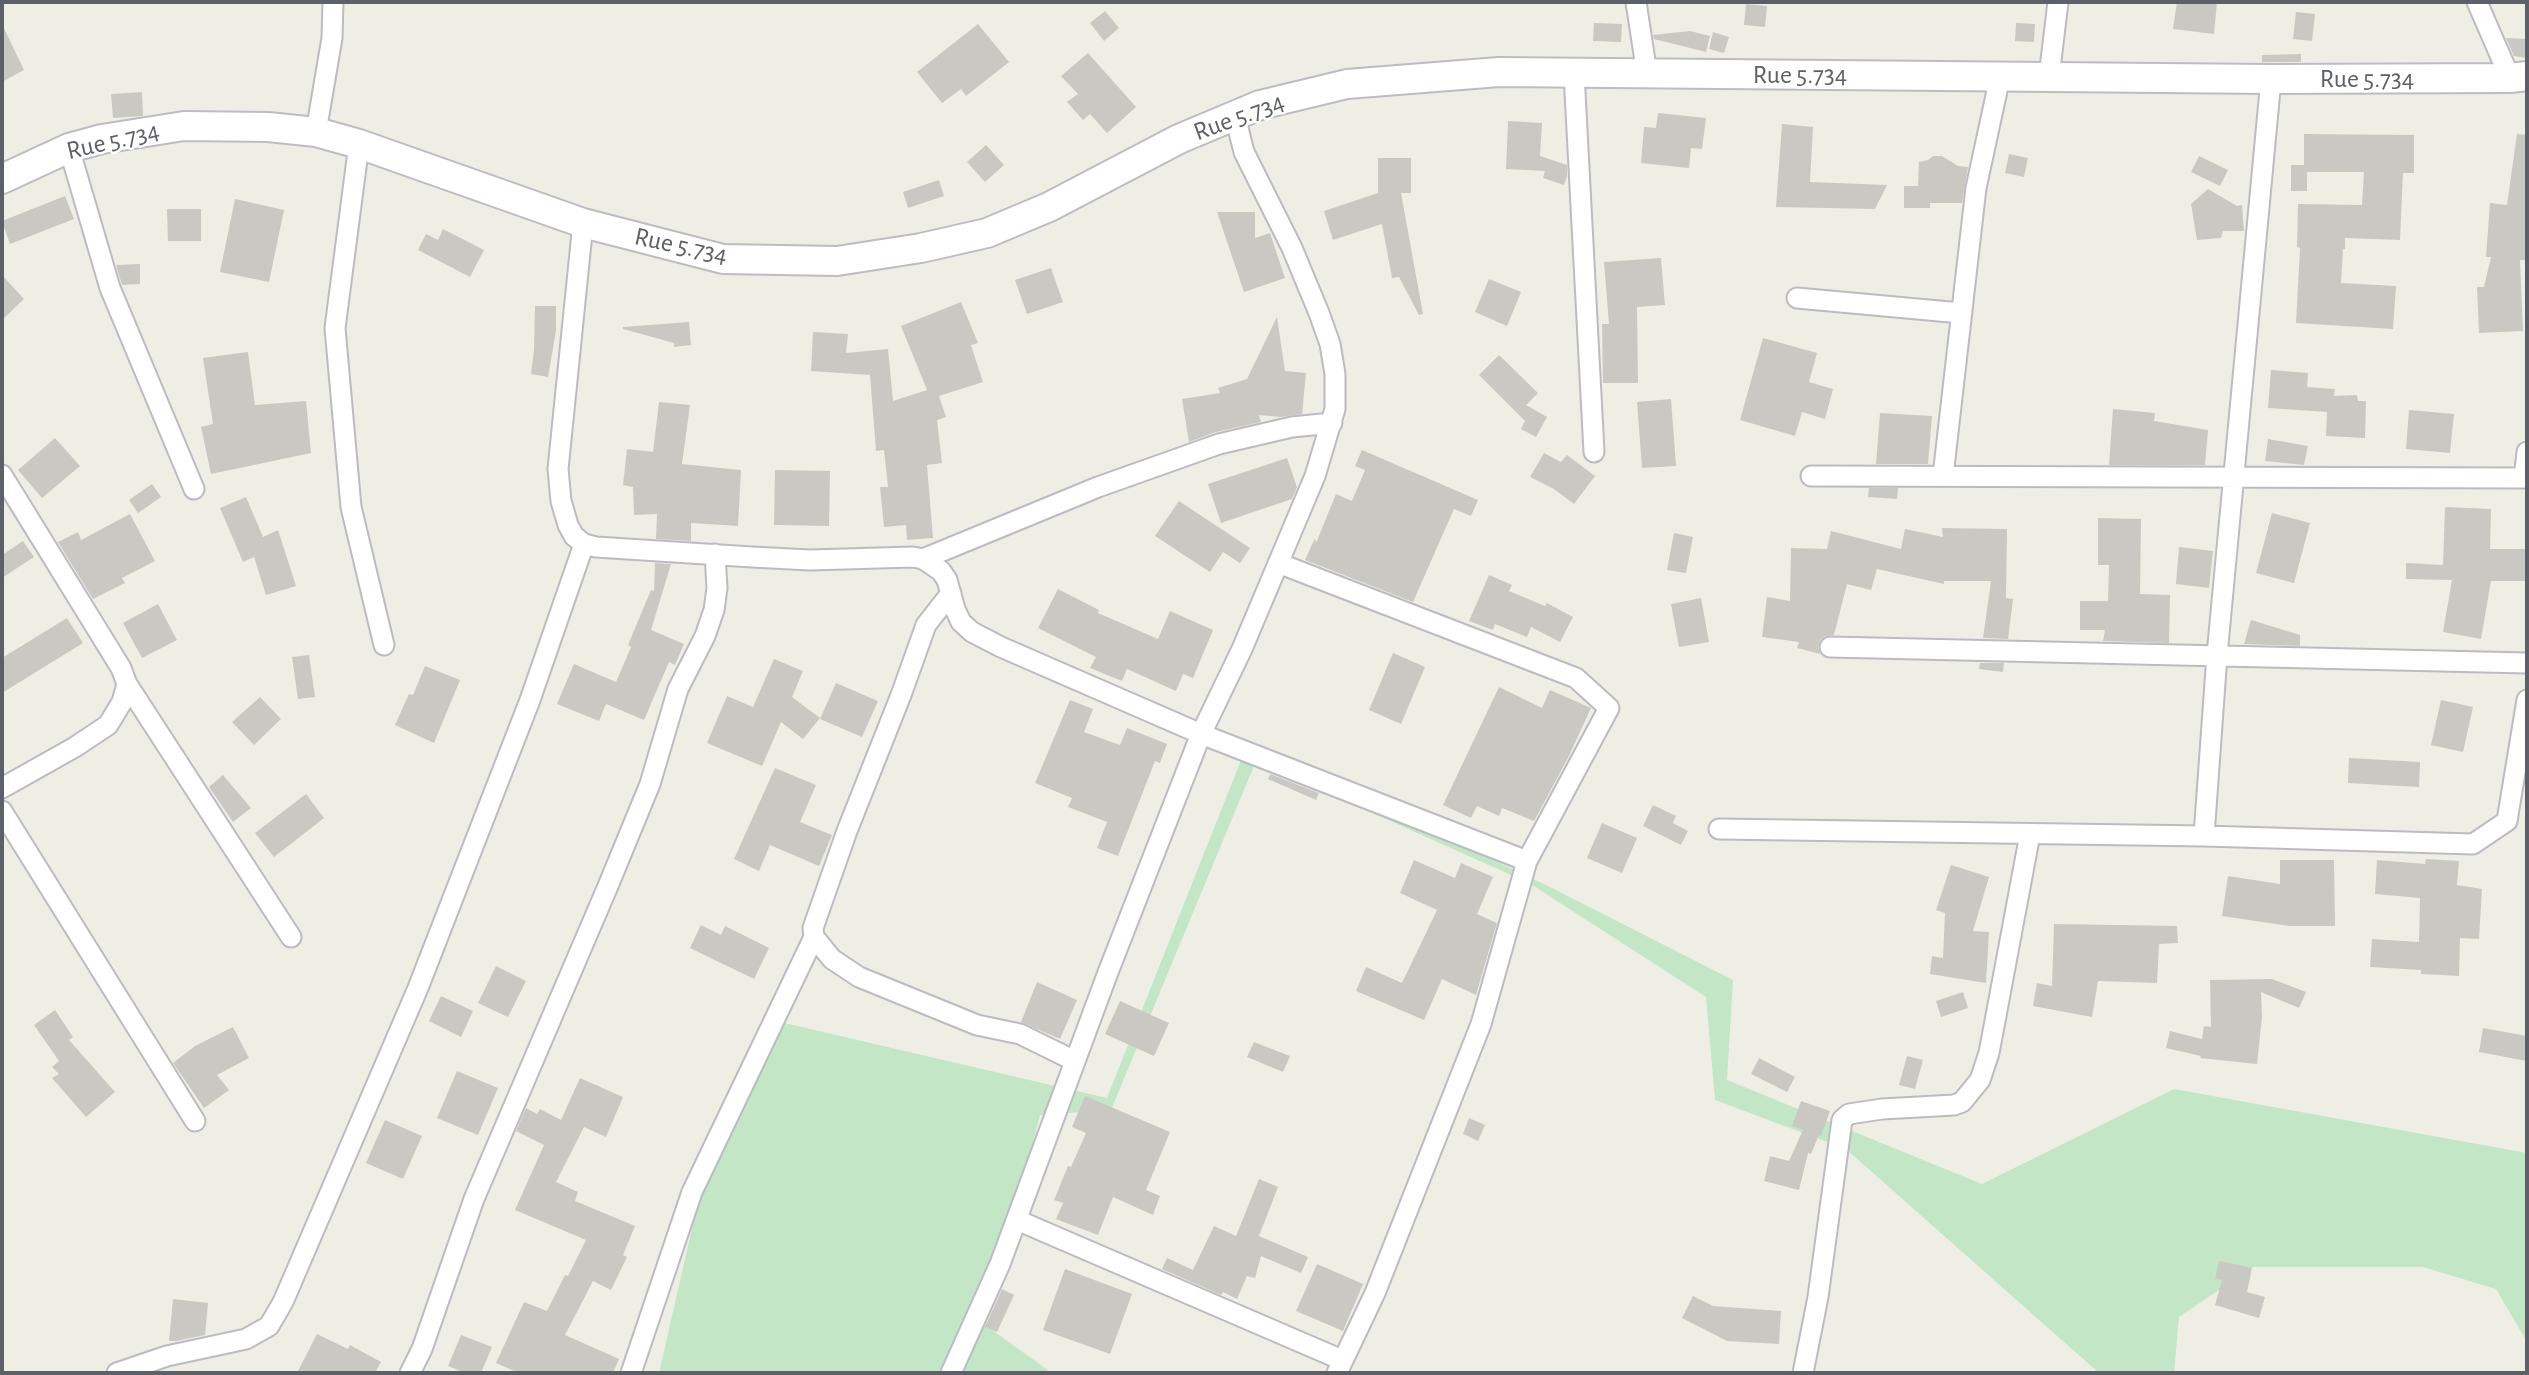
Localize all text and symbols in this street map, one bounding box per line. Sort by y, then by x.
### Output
street label: Rue 5.734 [1753,59,1847,91]
street label: Rue 5.734 [2320,63,2414,95]
street label: Rue 5.734 [1189,86,1289,148]
street label: Rue 5.734 [64,115,162,167]
street label: Rue 5.734 [632,221,730,271]

